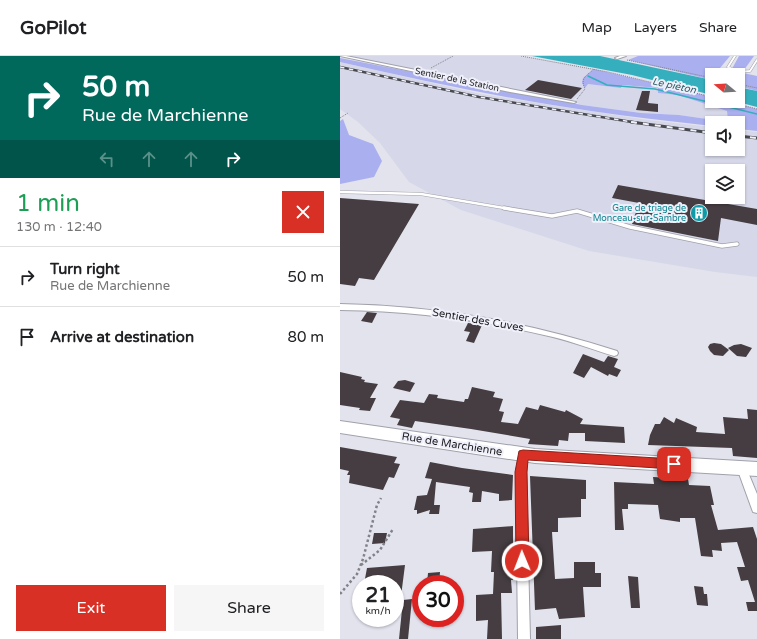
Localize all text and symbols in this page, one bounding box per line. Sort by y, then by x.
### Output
text: GoPilot [20,17,86,39]
text: Map [582,19,612,36]
text: Layers [634,19,677,36]
text: Share [699,19,737,36]
street label: Sentier de la Station [414,66,500,94]
north arrow [705,68,745,108]
map controls [705,68,745,204]
text: 50 m [82,70,150,104]
icon: right [16,72,68,124]
water label: Le piéton [651,76,698,97]
text: Rue de Marchienne [82,104,248,126]
button: sound [705,116,745,156]
icon: left [96,148,118,170]
icon: ahead [138,148,160,170]
icon: ahead [180,148,202,170]
icon: right [222,148,244,170]
button: layers [705,164,745,204]
text: 1 min [16,189,80,218]
button: close [282,191,324,233]
place label: Gare de triage de Monceau-sur-Sambre [593,203,686,224]
building icon: Gare de triage de Monceau-sur-Sambre [689,203,709,223]
text: 130 m · 12:40 [16,219,102,235]
text: Turn right [50,260,120,278]
icon: right [16,266,38,288]
text: 50 m [287,268,324,286]
text: Rue de Marchienne [50,278,170,294]
street label: Sentier des Cuves [431,306,525,334]
icon: arrive [16,326,38,348]
text: Arrive at destination [50,328,194,346]
text: 80 m [287,328,324,346]
street label: Rue de Marchienne [401,430,503,458]
pin [657,447,691,481]
icon: arrive [663,453,685,475]
position arrow [501,540,543,582]
speed limit sign: 30 [412,575,464,627]
text: 21 [365,584,391,608]
button: Exit [16,585,166,631]
button: Share [174,585,324,631]
text: km/h [365,605,391,617]

